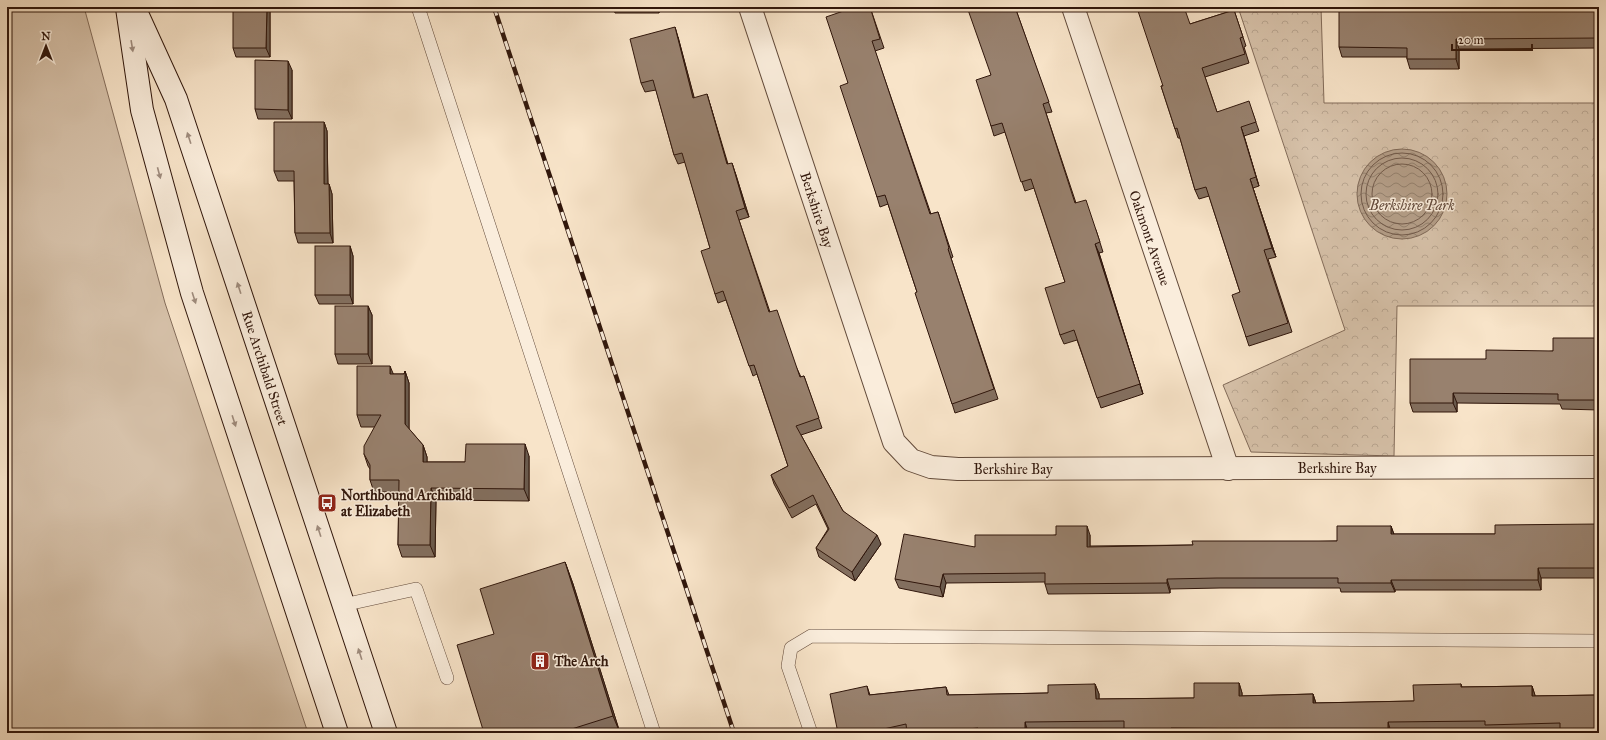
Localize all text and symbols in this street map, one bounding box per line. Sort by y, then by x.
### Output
north arrow [26,26,66,66]
scale bar [1452,26,1532,52]
text: N [41,30,51,43]
text: 20 m [1458,33,1484,47]
one-way arrow [130,39,136,52]
one-way arrow [186,131,192,143]
one-way arrow [157,166,163,179]
street label: Berkshire Bay [796,170,837,251]
street label: Oakmont Avenue [1125,188,1174,288]
park label: Berkshire Park [1369,197,1455,214]
one-way arrow [235,281,241,293]
one-way arrow [191,292,197,304]
street label: Rue Archibald Street [238,309,291,428]
one-way arrow [232,416,238,428]
street label: Berkshire Bay [1297,460,1377,477]
street label: Berkshire Bay [973,461,1053,478]
place label: Northbound Archibald at Elizabeth [341,487,473,520]
bus stop icon: Northbound Archibald at Elizabeth [316,492,338,514]
one-way arrow [316,525,322,537]
one-way arrow [356,648,362,660]
building icon: The Arch [529,650,551,672]
place label: The Arch [553,653,609,670]

